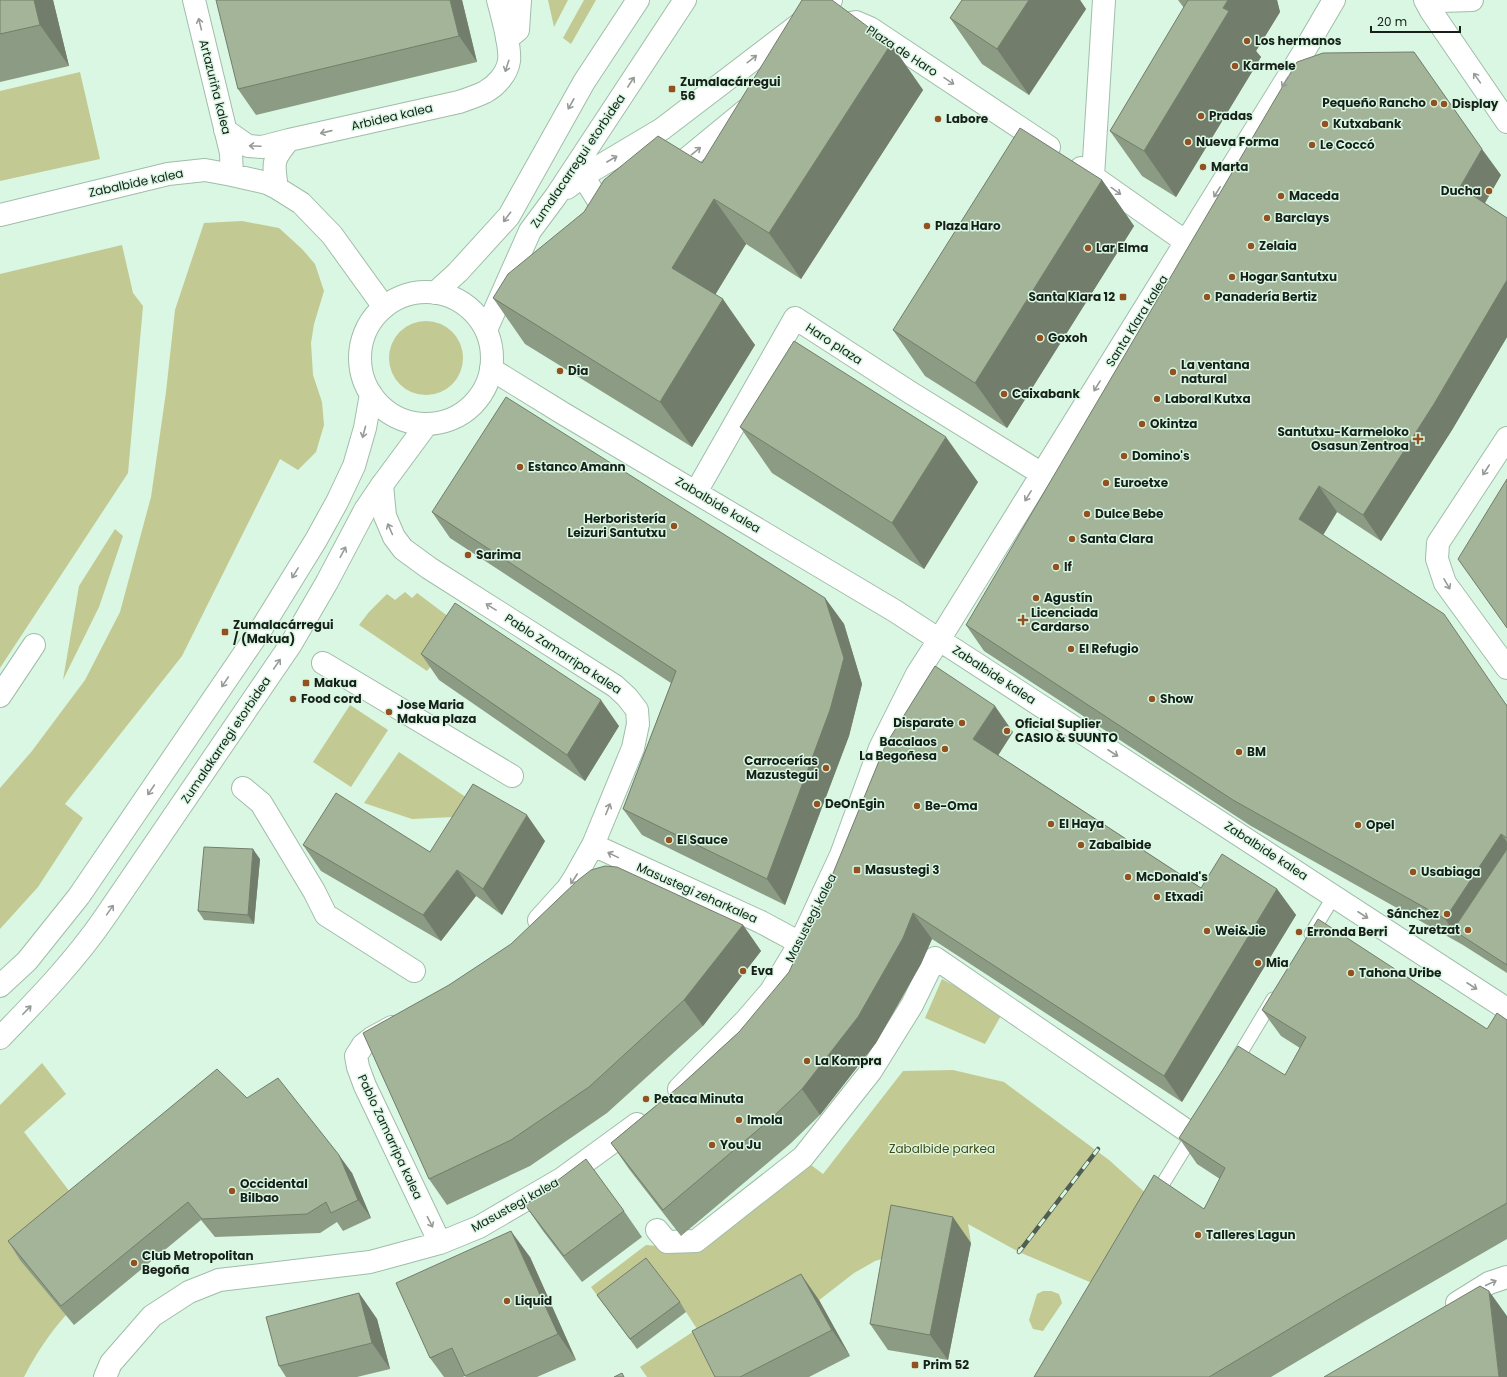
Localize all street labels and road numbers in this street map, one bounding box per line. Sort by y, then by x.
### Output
street label: Plaza de Haro [863,21,942,80]
street label: Artazuriña kalea [195,38,236,136]
street label: Zumalacarregui etorbidea [526,90,629,231]
street label: Arbidea kalea [349,99,434,134]
street label: Zabalbide kalea [87,164,185,201]
street label: Santa Klara kalea [1101,272,1172,370]
street label: Haro plaza [803,319,866,368]
street label: Zabalbide kalea [673,472,764,537]
street label: Pablo Zamarripa kalea [502,609,625,698]
street label: Zabalbide kalea [949,641,1039,708]
street label: Zumalakarregi etorbidea [177,673,274,806]
street label: Zabalbide kalea [1221,817,1311,884]
street label: Masustegi zeharkalea [634,858,760,927]
street label: Masustegi kalea [781,870,840,965]
street label: Pablo Zamarripa kalea [354,1071,427,1202]
street label: Masustegi kalea [468,1173,562,1236]

